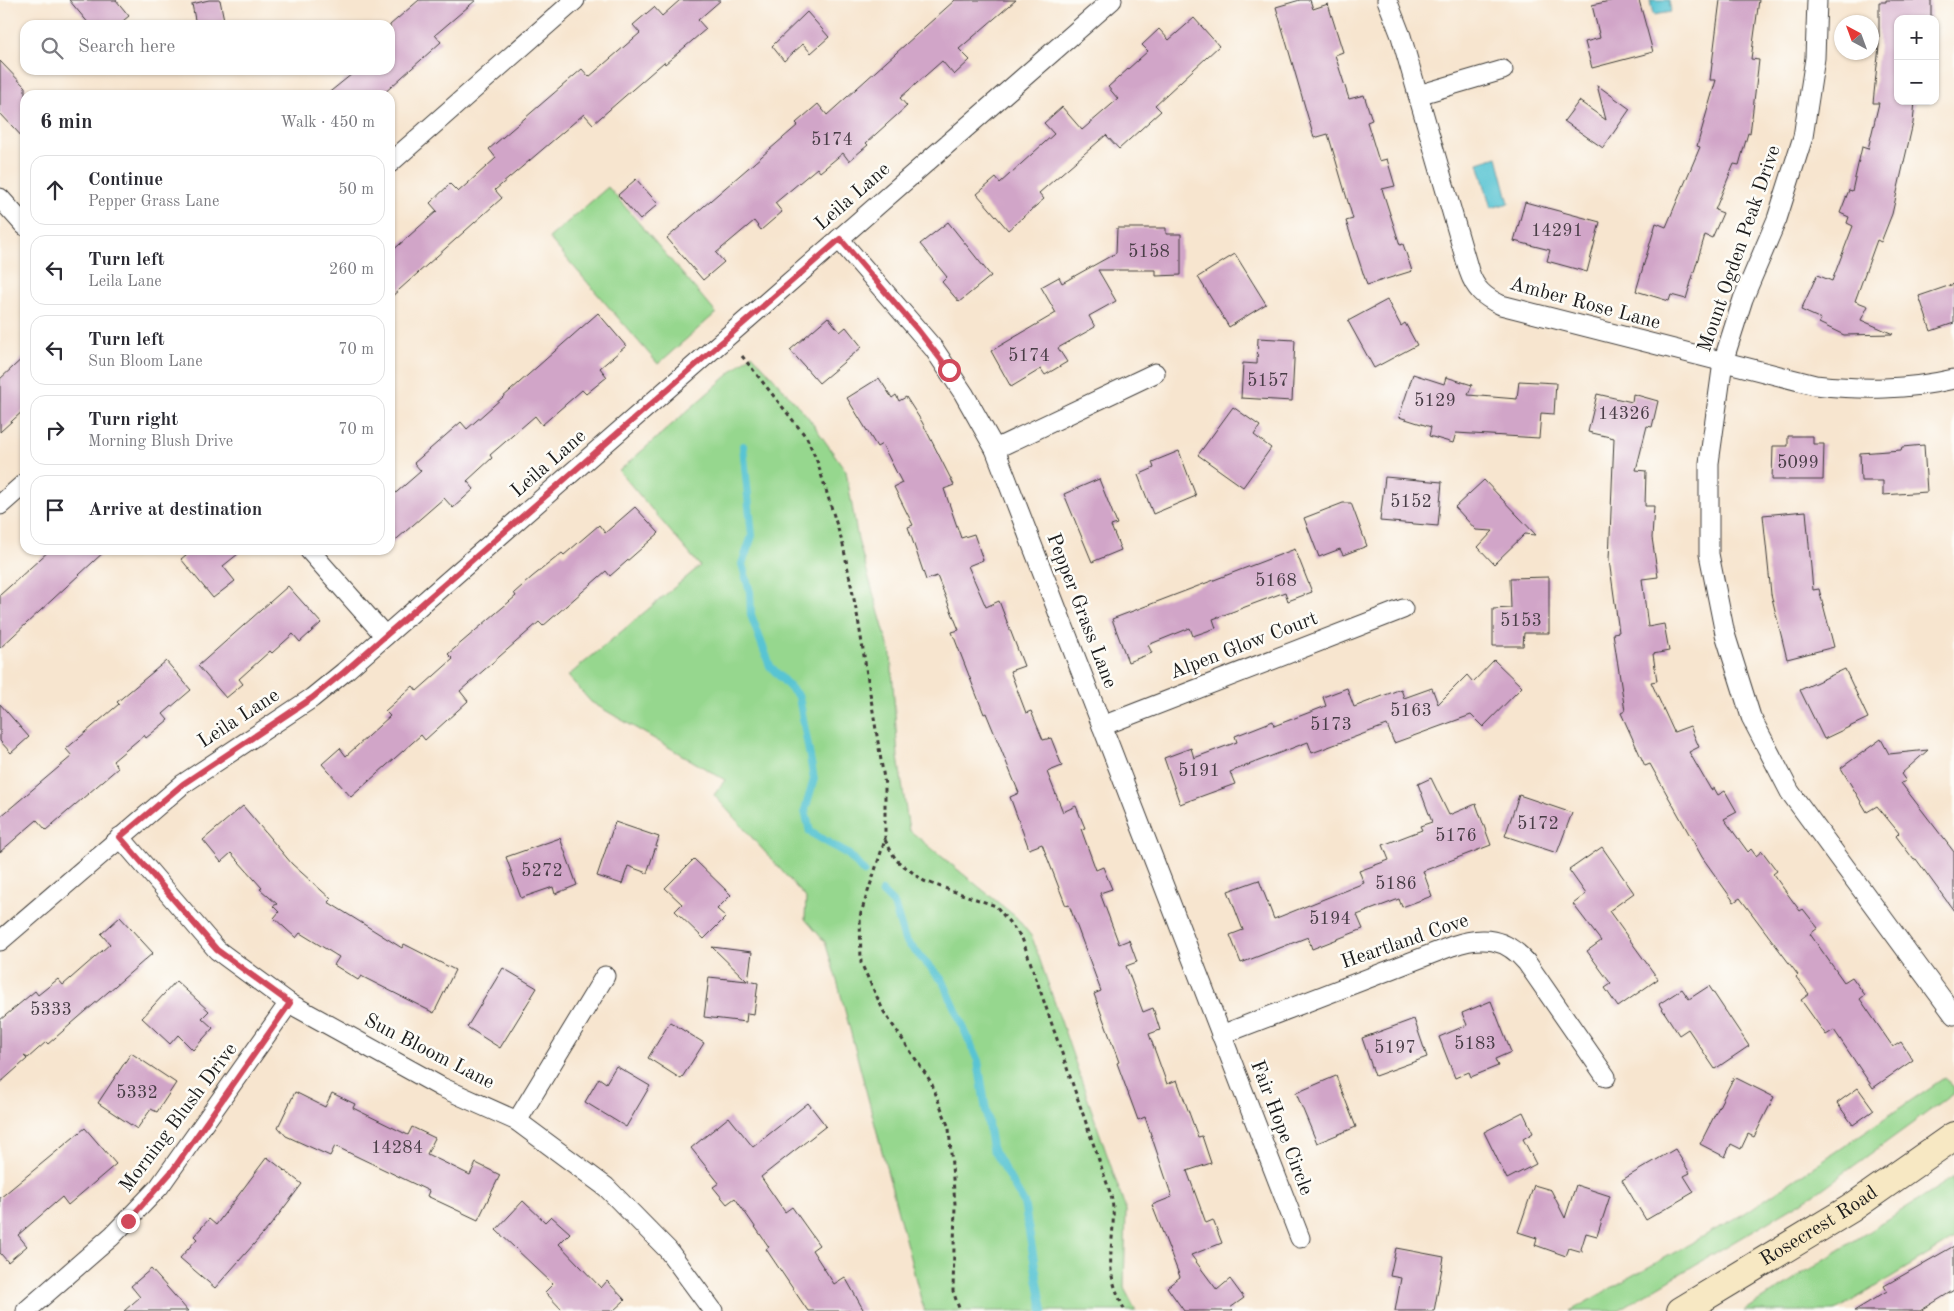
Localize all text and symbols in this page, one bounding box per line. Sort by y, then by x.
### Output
north arrow [1834,15,1879,60]
map controls [1894,15,1939,105]
button: + [1894,15,1939,60]
search box [20,20,395,75]
icon: search [38,34,66,62]
text: Search here [78,38,175,57]
button: − [1894,60,1939,105]
text: 6 min [40,112,93,133]
text: Walk · 450 m [280,115,375,131]
house number: 5174 [811,131,853,149]
street label: Mount Ogden Peak Drive [1695,143,1785,355]
street label: Leila Lane [812,159,894,235]
text: Continue [88,171,163,190]
icon: ahead [41,176,69,204]
text: 50 m [338,182,374,198]
text: Pepper Grass Lane [88,194,219,210]
house number: 14291 [1531,222,1583,240]
house number: 5158 [1128,243,1170,261]
text: Turn left [88,251,165,270]
icon: left [41,256,69,284]
text: 260 m [329,262,374,278]
text: Leila Lane [88,274,162,290]
street label: Amber Rose Lane [1507,274,1663,334]
text: Turn left [88,331,165,350]
icon: left [41,336,69,364]
text: 70 m [338,342,374,358]
house number: 5174 [1008,347,1050,365]
text: Sun Bloom Lane [88,354,203,370]
route start [938,359,961,382]
house number: 5157 [1247,372,1289,390]
house number: 5129 [1414,392,1456,410]
house number: 14326 [1598,405,1650,423]
text: Turn right [88,411,178,430]
icon: right [41,416,69,444]
text: 70 m [338,422,374,438]
street label: Leila Lane [508,426,590,502]
text: Morning Blush Drive [88,434,233,450]
house number: 5099 [1777,454,1819,472]
house number: 5152 [1390,493,1432,511]
icon: arrive [41,496,69,524]
text: Arrive at destination [88,501,262,520]
street label: Pepper Grass Lane [1042,531,1120,691]
house number: 5168 [1255,572,1297,590]
street label: Alpen Glow Court [1167,609,1321,683]
house number: 5153 [1500,612,1542,630]
street label: Leila Lane [195,686,283,752]
house number: 5163 [1390,702,1432,720]
house number: 5173 [1310,716,1352,734]
house number: 5191 [1178,762,1220,780]
house number: 5172 [1517,815,1559,833]
house number: 5176 [1435,827,1477,845]
house number: 5272 [521,862,563,880]
house number: 5186 [1375,875,1417,893]
house number: 5194 [1309,910,1351,928]
street label: Heartland Cove [1339,911,1471,973]
house number: 5333 [30,1001,72,1019]
street label: Sun Bloom Lane [361,1011,497,1093]
house number: 5183 [1454,1035,1496,1053]
house number: 5197 [1374,1039,1416,1057]
street label: Morning Blush Drive [116,1040,242,1196]
street label: Fair Hope Circle [1246,1058,1316,1198]
house number: 5332 [116,1084,158,1102]
house number: 14284 [371,1139,423,1157]
street label: Rosecrest Road [1757,1183,1882,1271]
route end [117,1210,140,1233]

